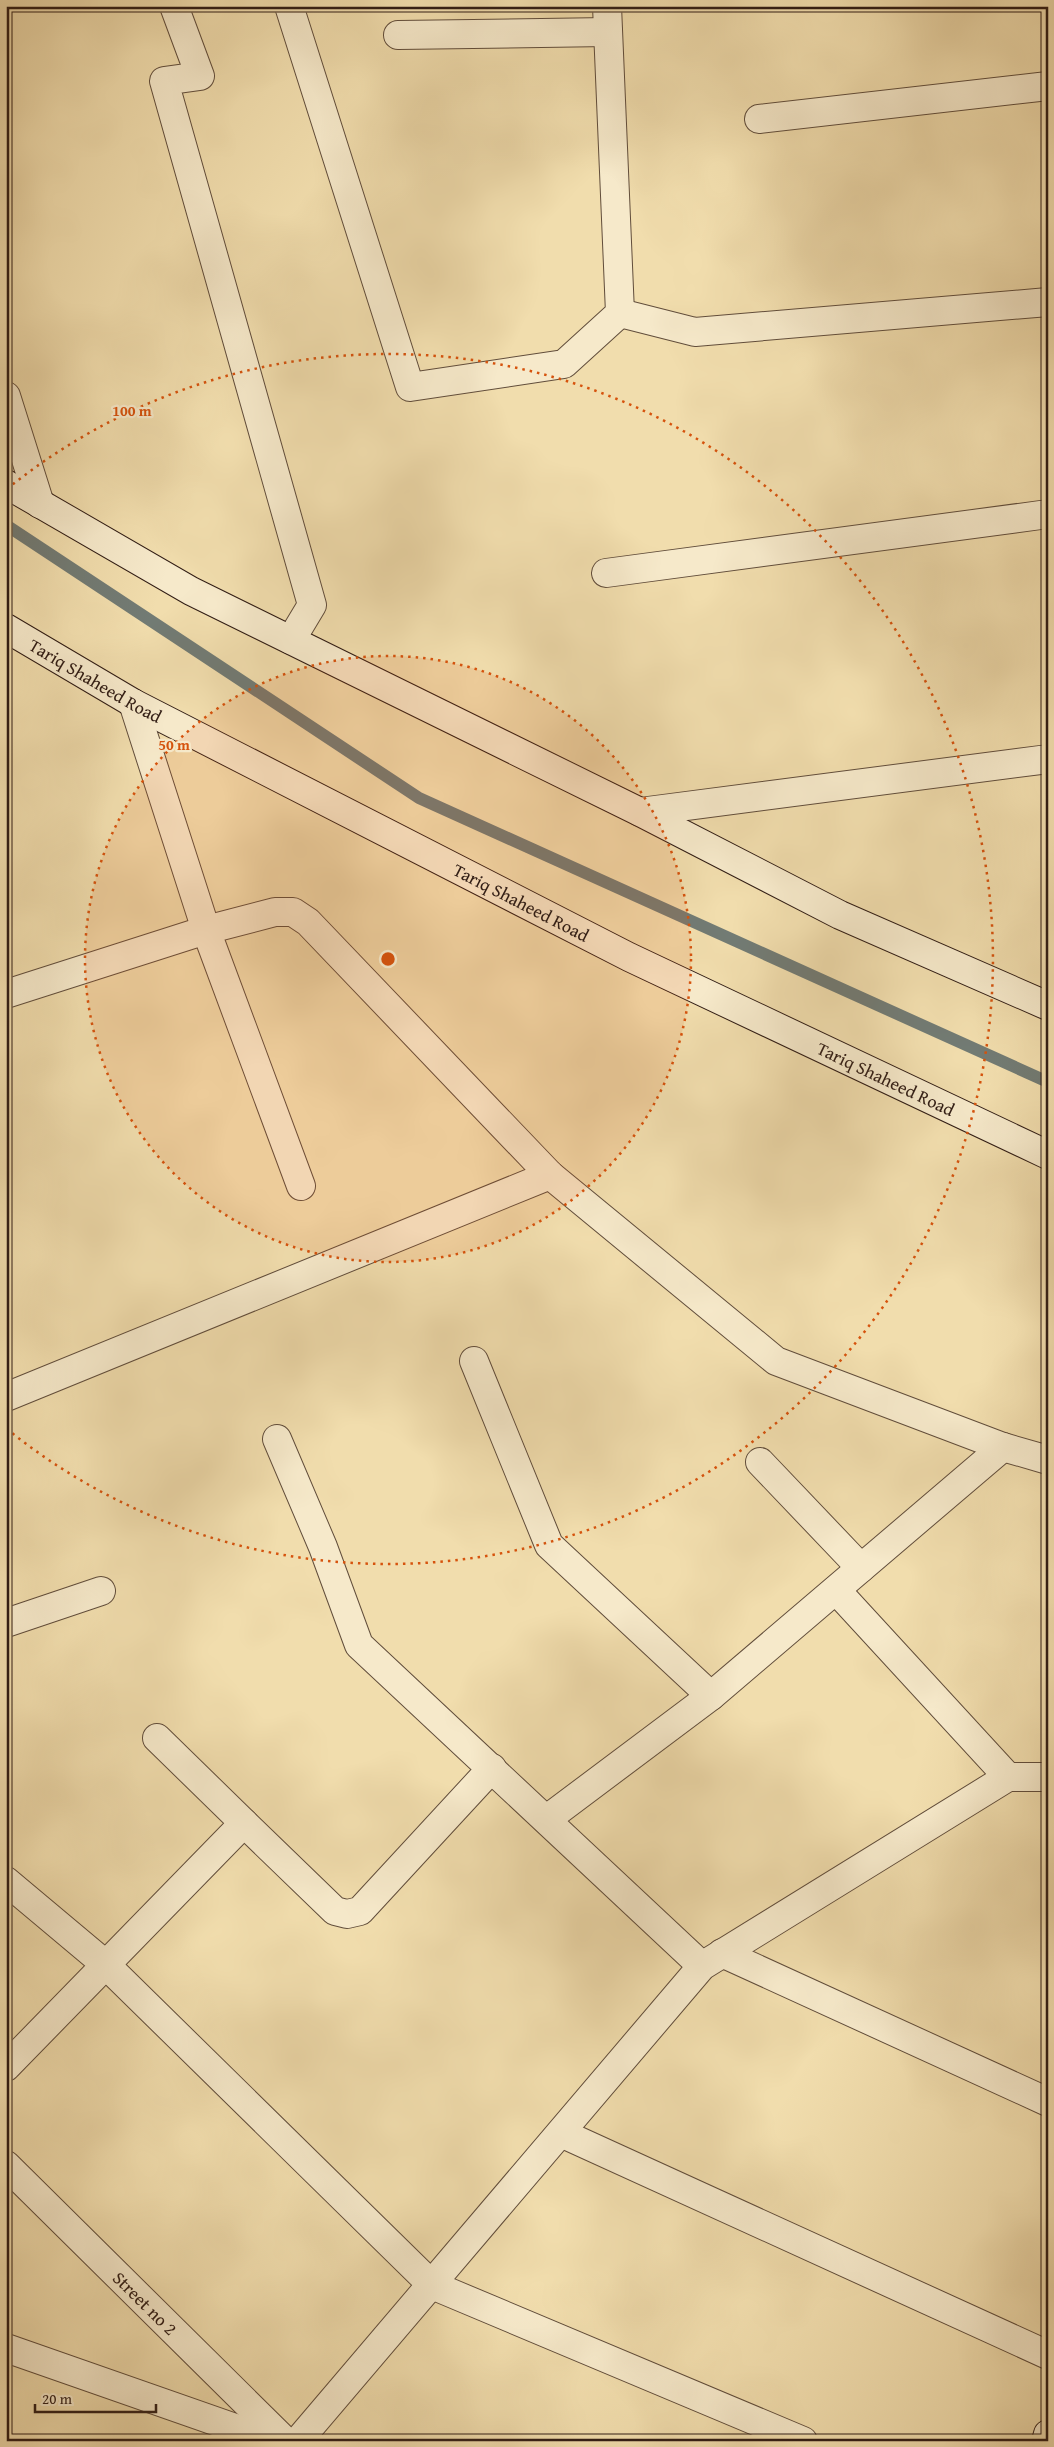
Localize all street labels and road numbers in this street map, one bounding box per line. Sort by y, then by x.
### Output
street label: Tariq Shaheed Road [24,631,167,729]
street label: Tariq Shaheed Road [449,856,595,948]
street label: Tariq Shaheed Road [813,1034,960,1123]
street label: Street no 2 [107,2265,184,2341]

